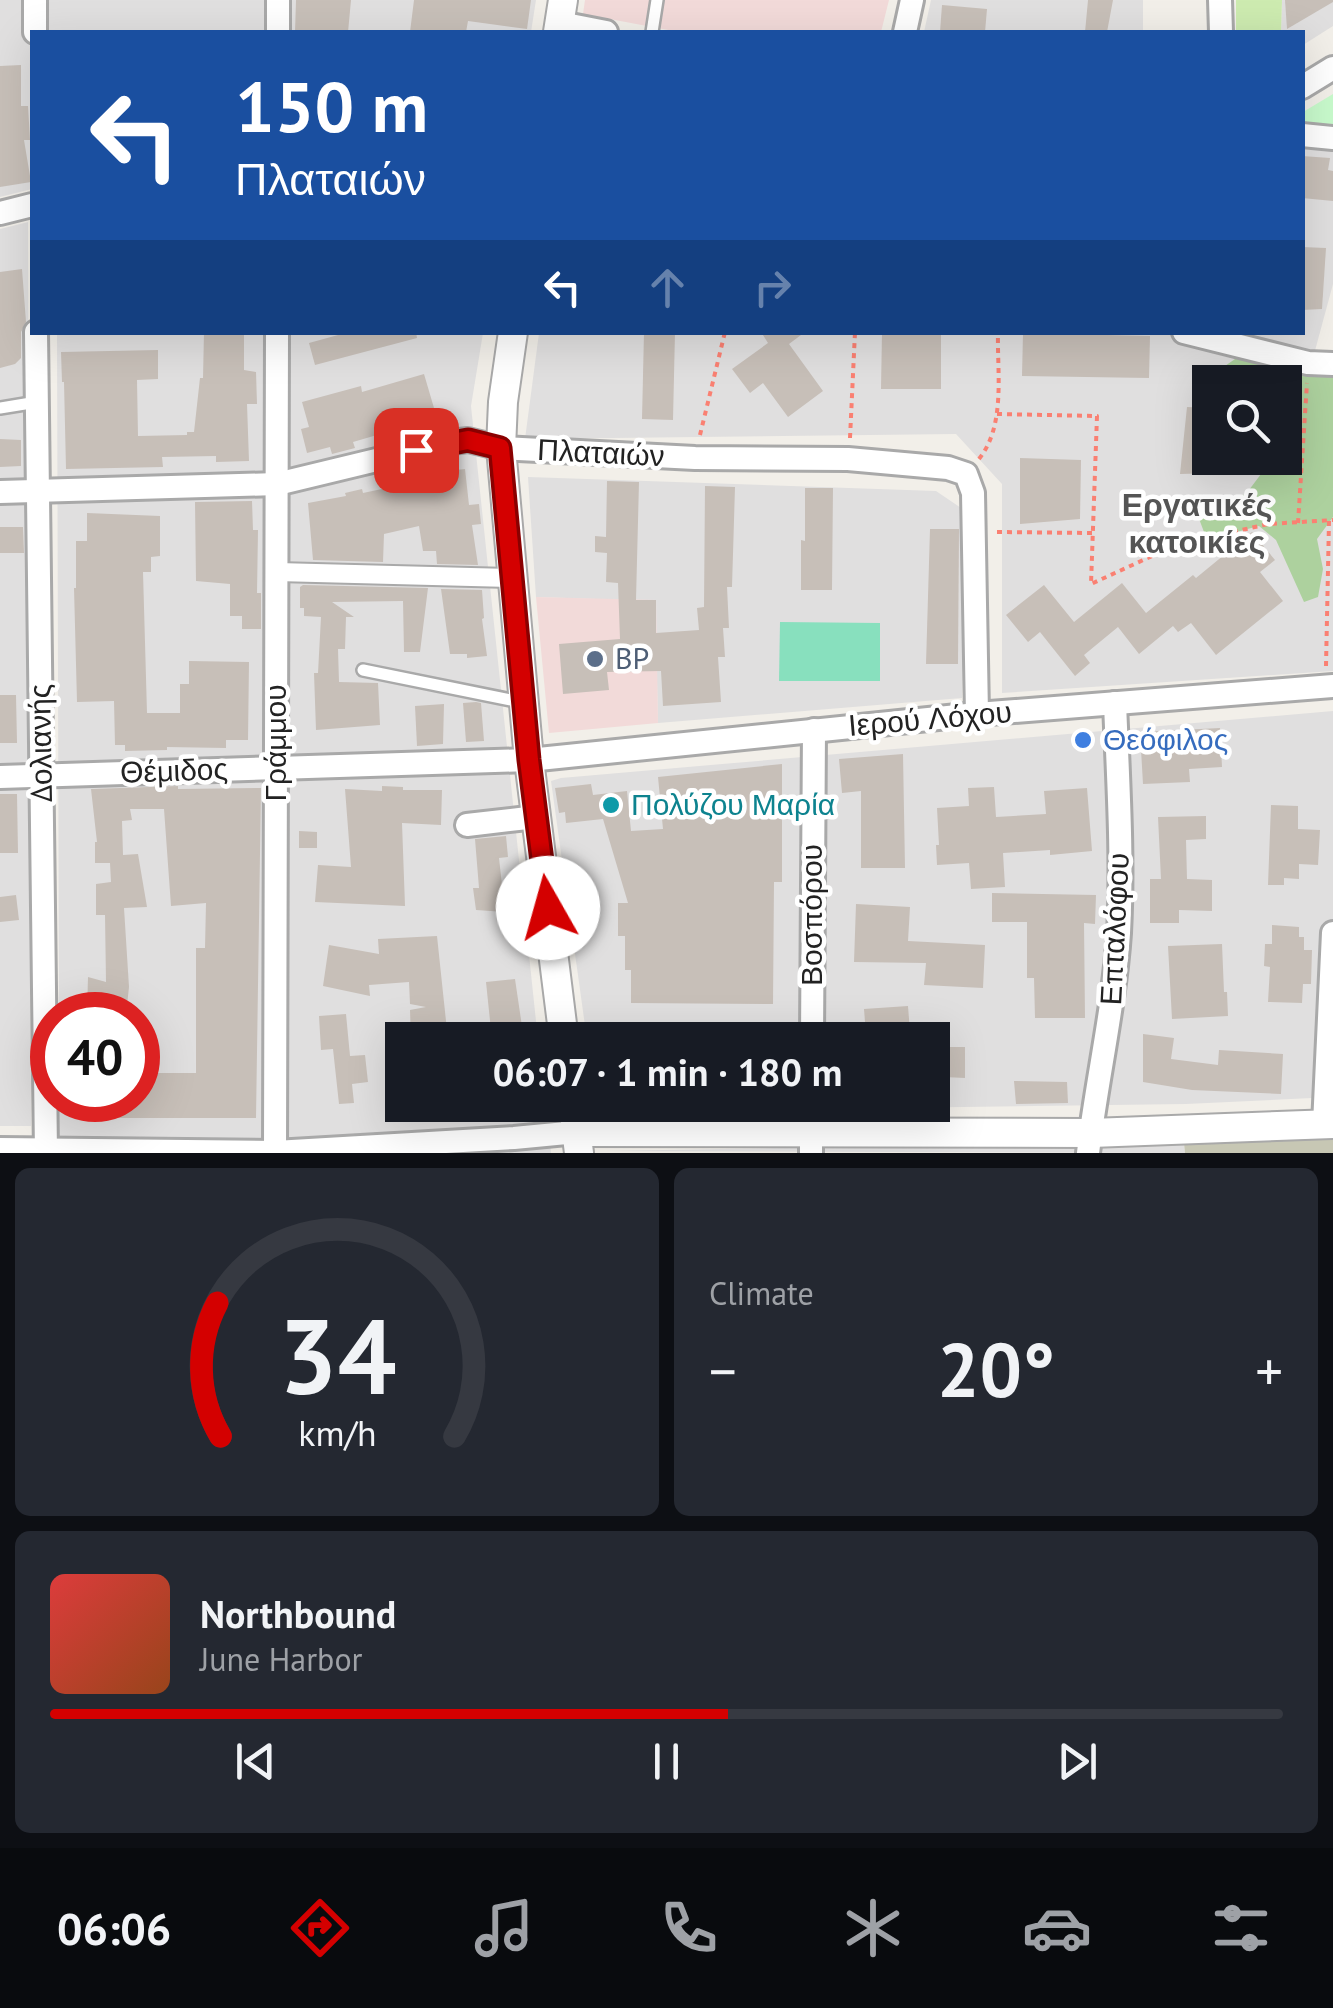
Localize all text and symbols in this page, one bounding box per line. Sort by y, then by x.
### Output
text: 150 m [235,61,428,151]
icon: left [70,70,200,200]
text: Πλαταιών [235,149,426,207]
icon: left [535,260,590,315]
icon: ahead [640,260,695,315]
icon: right [745,260,800,315]
map controls [1192,365,1302,475]
button: search [1192,365,1302,475]
pin [374,408,459,493]
icon: arrive [389,423,444,478]
street label: Πλαταιών [536,429,666,474]
district label: Εργατικές κατοικίες [1122,483,1272,562]
place label: BP [615,638,649,677]
marker: BP [584,648,606,670]
street label: Δολιανής [19,684,60,803]
street label: Γράμμου [255,684,294,802]
street label: Ιερού Λόχου [847,691,1013,744]
place label: Θεόφιλος [1103,719,1228,758]
marker: Θεόφιλος [1072,729,1094,751]
street label: Θέμιδος [119,748,228,791]
place label: Πολύζου Μαρία [631,784,835,823]
marker: Πολύζου Μαρία [600,794,622,816]
street label: Βοσπόρου [791,844,830,986]
street label: Επταλόφου [1090,852,1137,1006]
position arrow [496,856,600,960]
speed limit sign: 40 [30,992,160,1122]
text: 06:07 · 1 min · 180 m [493,1047,842,1096]
text: Climate [709,1272,814,1314]
text: 34 [278,1288,396,1423]
text: 20° [937,1321,1055,1418]
text: − [709,1335,737,1406]
text: + [1255,1335,1283,1406]
text: km/h [298,1410,376,1456]
text: Northbound [200,1589,396,1638]
text: June Harbor [200,1638,362,1680]
icon: previous [228,1734,283,1789]
icon: pause [639,1734,694,1789]
icon: next [1050,1734,1105,1789]
icon: directions [285,1893,355,1963]
icon: music [469,1893,539,1963]
icon: phone [654,1893,724,1963]
icon: climate [838,1893,908,1963]
icon: car [1022,1893,1092,1963]
icon: filters [1206,1893,1276,1963]
text: 06:06 [57,1899,171,1957]

